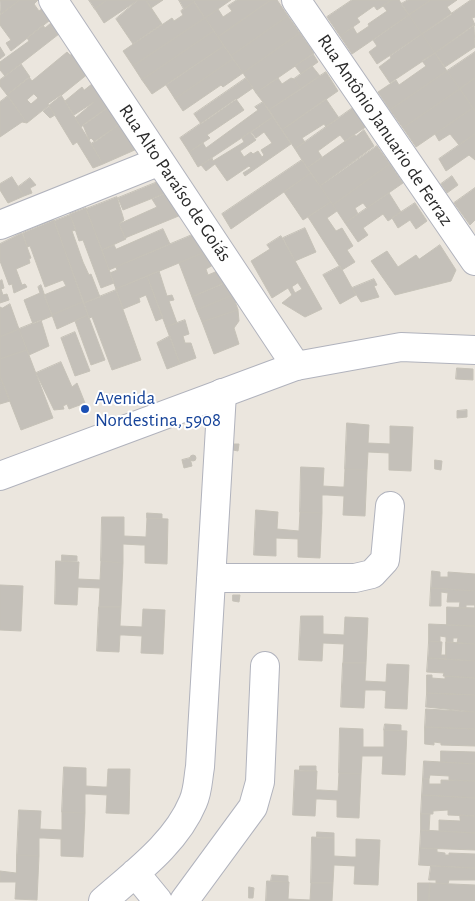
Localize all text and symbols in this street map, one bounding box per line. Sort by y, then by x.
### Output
street label: Rua Antônio Januario de Ferraz [312,30,458,230]
street label: Rua Alto Paraíso de Goiás [114,100,236,266]
place label: Avenida Nordestina, 5908 [95,387,221,431]
marker: Avenida Nordestina, 5908 [79,403,91,415]

